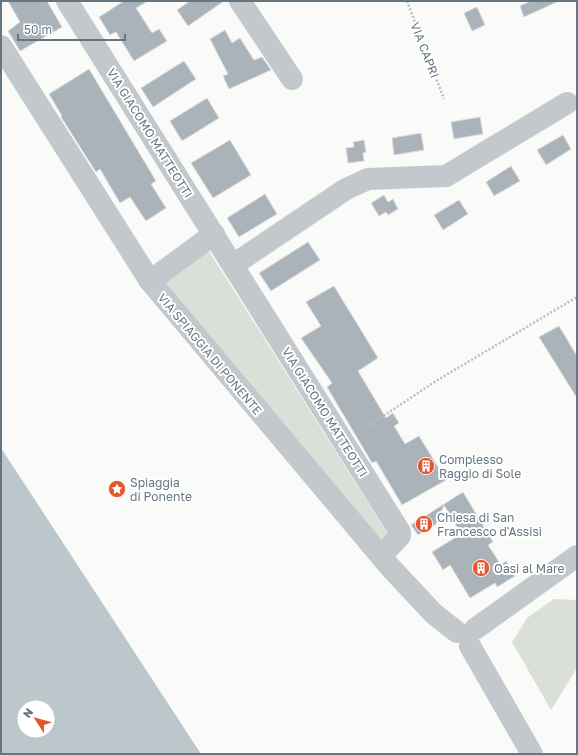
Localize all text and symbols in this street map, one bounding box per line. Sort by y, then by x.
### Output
scale bar [18,16,125,42]
street label: VIA CAPRI [407,20,443,80]
text: 50 m [24,22,52,37]
street label: VIA GIACOMO MATTEOTTI [104,65,196,201]
street label: VIA SPIAGGIA DI PONENTE [155,290,265,418]
street label: VIA GIACOMO MATTEOTTI [279,344,371,480]
place label: Complesso Raggio di Sole [439,452,521,481]
building icon: Complesso Raggio di Sole [416,456,436,476]
place label: Spiaggia di Ponente [130,475,192,504]
place icon: Spiaggia di Ponente [107,479,127,499]
place label: Chiesa di San Francesco d'Assisi [437,510,542,539]
building icon: Chiesa di San Francesco d'Assisi [414,514,434,534]
building icon: Oasi al Mare [471,558,491,578]
place label: Oasi al Mare [494,561,565,576]
north arrow [16,699,56,739]
text: N [20,706,35,720]

